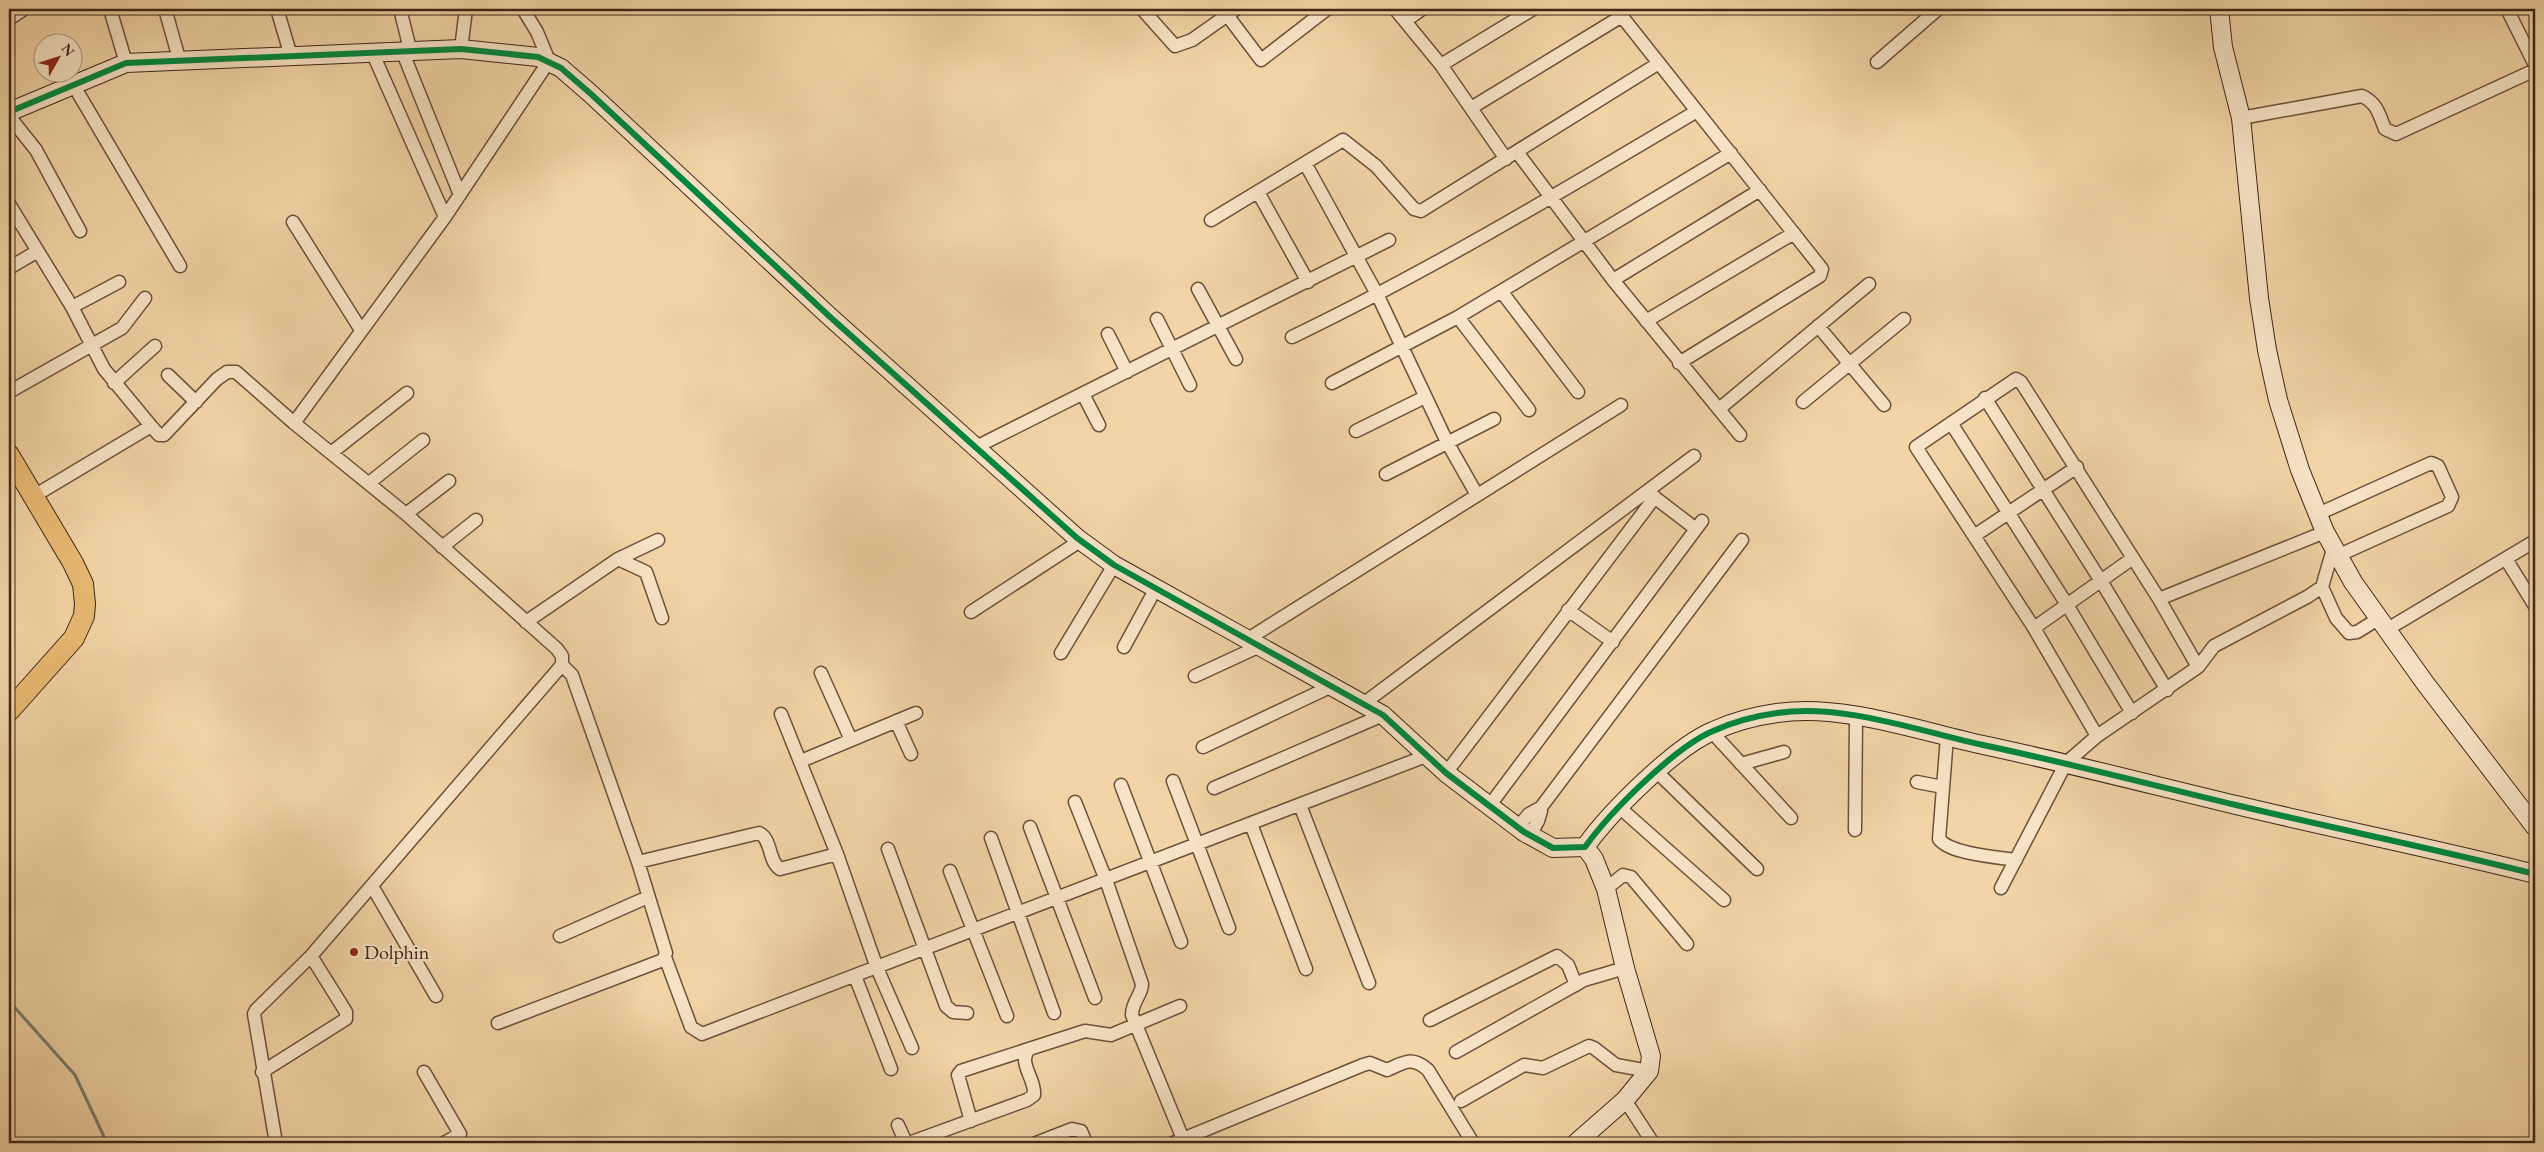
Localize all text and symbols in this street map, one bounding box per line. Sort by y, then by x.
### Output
north arrow [32,32,82,82]
text: N [58,40,79,60]
place label: Dolphin [364,939,430,965]
marker: Dolphin [348,946,360,958]

